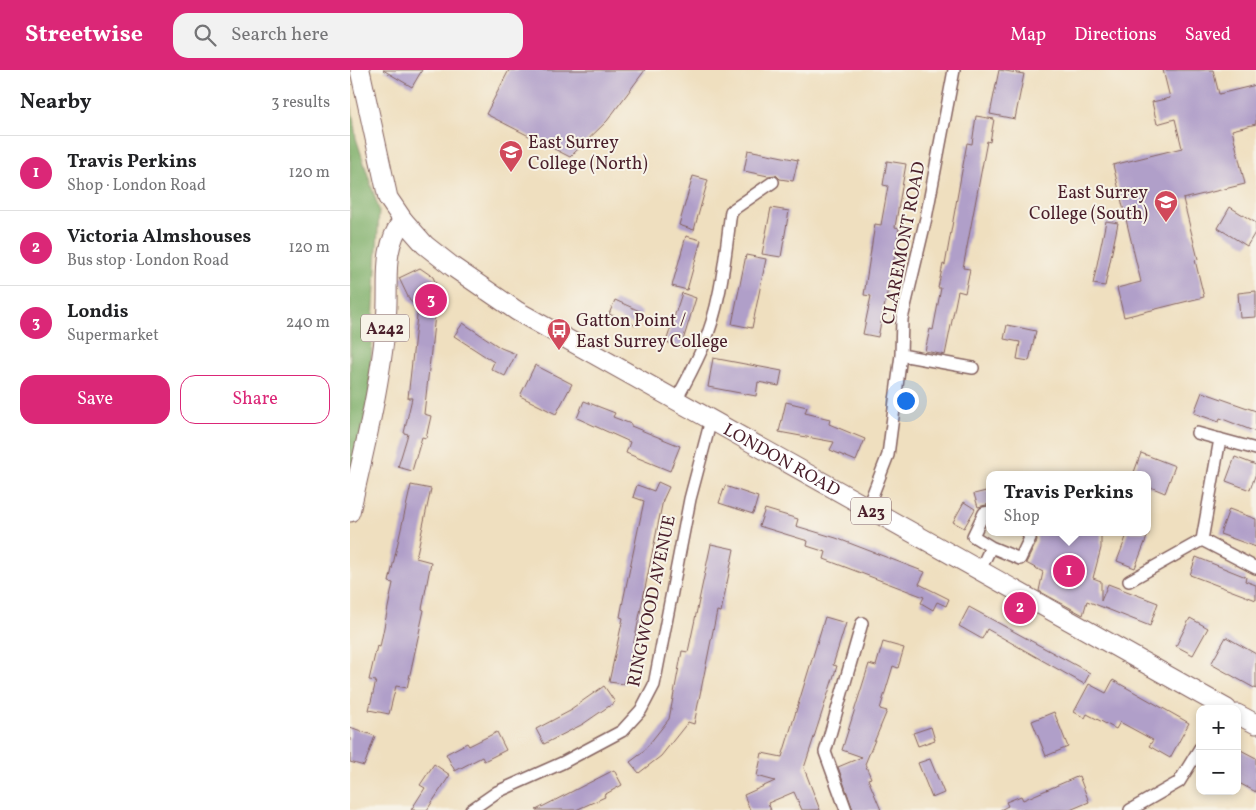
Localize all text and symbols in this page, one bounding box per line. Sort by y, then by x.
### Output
search box [173,13,523,58]
text: Streetwise [25,18,143,52]
icon: search [191,21,219,49]
text: Search here [231,22,328,48]
text: Map [1010,23,1046,48]
text: Directions [1074,23,1157,48]
text: Saved [1185,23,1231,48]
text: Nearby [20,88,91,117]
text: 3 results [271,92,330,114]
place label: East Surrey College (North) [528,131,648,177]
school or university icon: East Surrey College (North) [498,139,524,173]
text: Travis Perkins [67,149,197,175]
street label: CLAREMONT ROAD [876,160,933,327]
text: 1 [33,162,39,184]
text: 120 m [288,162,330,184]
text: Shop · London Road [67,175,206,197]
place label: East Surrey College (South) [1029,181,1148,227]
school or university icon: East Surrey College (South) [1153,189,1179,223]
text: Victoria Almshouses [67,224,251,250]
text: 2 [32,237,40,259]
text: 120 m [288,237,330,259]
text: Bus stop · London Road [67,250,229,272]
pin: 3 [415,281,447,319]
text: Londis [67,299,129,325]
place label: Gatton Point / East Surrey College [576,309,728,355]
text: 3 [32,312,40,334]
text: 240 m [286,312,330,334]
road number: A242 [361,314,409,342]
bus stop icon: Gatton Point / East Surrey College [546,317,572,351]
text: Supermarket [67,325,159,347]
button: Save [20,375,170,424]
button: Share [180,375,330,424]
your location [893,388,919,414]
street label: LONDON ROAD [718,418,844,504]
popup [986,471,1151,536]
text: Travis Perkins [1004,480,1133,506]
road number: A23 [851,498,891,524]
text: Shop [1004,506,1040,528]
street label: RINGWOOD AVENUE [622,513,683,689]
pin: 1 [1053,552,1085,590]
pin: 2 [1004,589,1036,627]
map controls [1196,705,1241,795]
button: + [1196,705,1241,750]
button: − [1196,750,1241,795]

